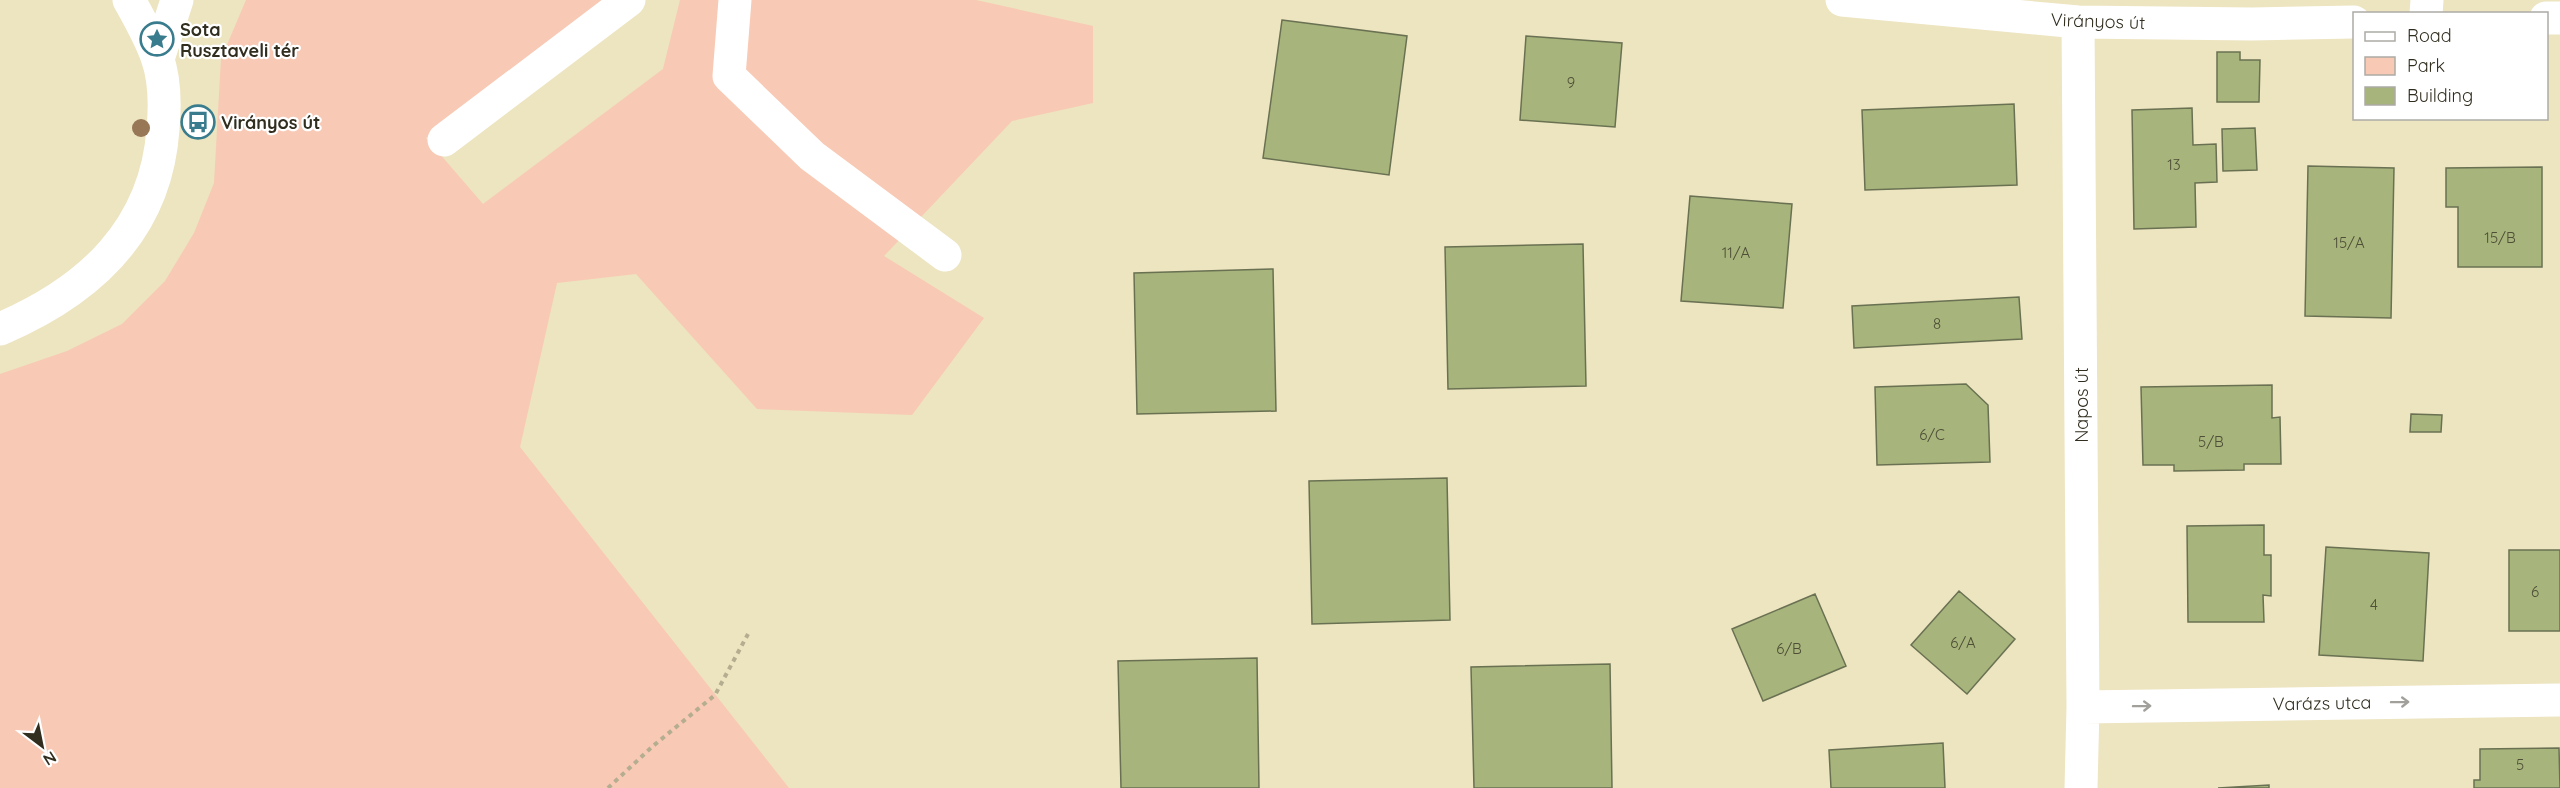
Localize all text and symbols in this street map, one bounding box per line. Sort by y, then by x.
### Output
street label: Virányos út [2050,8,2146,34]
legend [2353,12,2548,120]
place label: Sota Rusztaveli tér [180,18,299,62]
place icon: Sota Rusztaveli tér [139,21,175,57]
text: Road [2407,24,2452,47]
text: Park [2407,54,2445,77]
house number: 9 [1567,73,1575,92]
text: Building [2407,84,2473,107]
bus stop icon: Virányos út [180,104,216,140]
place label: Virányos út [221,111,320,134]
house number: 13 [2167,155,2181,174]
house number: 15/B [2484,228,2516,247]
house number: 15/A [2333,233,2365,252]
house number: 11/A [1722,243,1751,262]
house number: 8 [1933,314,1941,333]
street label: Napos út [2070,367,2093,443]
house number: 6/C [1919,425,1945,444]
house number: 5/B [2198,432,2224,451]
house number: 6 [2531,582,2539,601]
house number: 4 [2370,595,2378,614]
house number: 6/A [1950,633,1976,652]
house number: 6/B [1776,639,1802,658]
street label: Varázs utca [2272,691,2372,715]
one-way arrow [2389,696,2409,708]
one-way arrow [2131,700,2151,712]
north arrow [12,716,72,776]
text: N [40,747,60,770]
house number: 5 [2516,755,2524,774]

